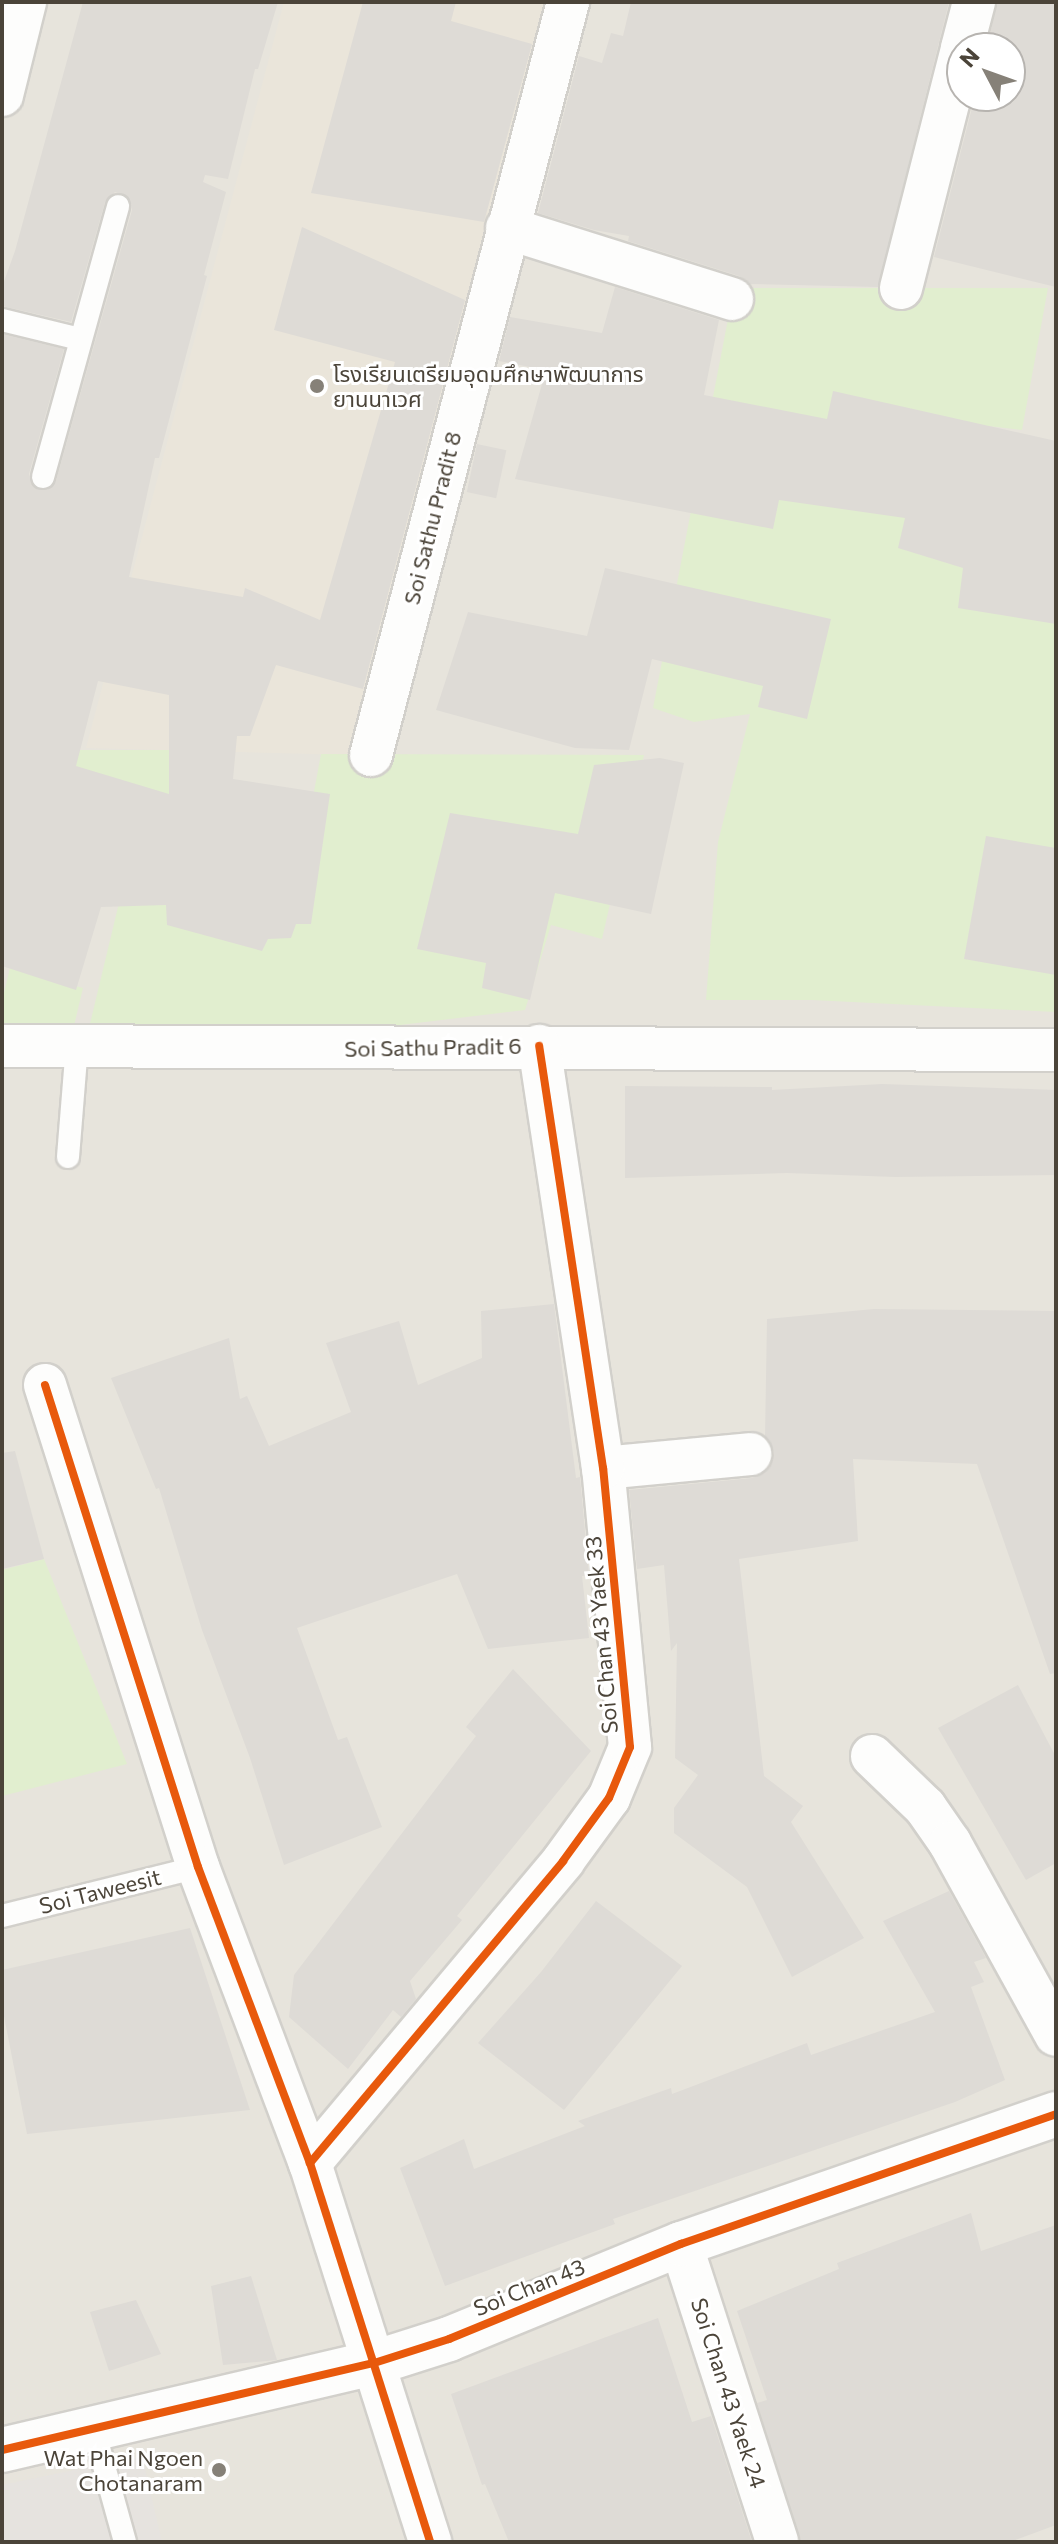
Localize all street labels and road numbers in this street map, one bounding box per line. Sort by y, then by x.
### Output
street label: Soi Sathu Pradit 8 [398,429,466,607]
street label: Soi Sathu Pradit 6 [344,1032,522,1062]
street label: Soi Chan 43 Yaek 33 [579,1535,623,1735]
street label: Soi Taweesit [36,1863,164,1919]
street label: Soi Chan 43 [470,2253,588,2321]
street label: Soi Chan 43 Yaek 24 [686,2295,772,2491]

